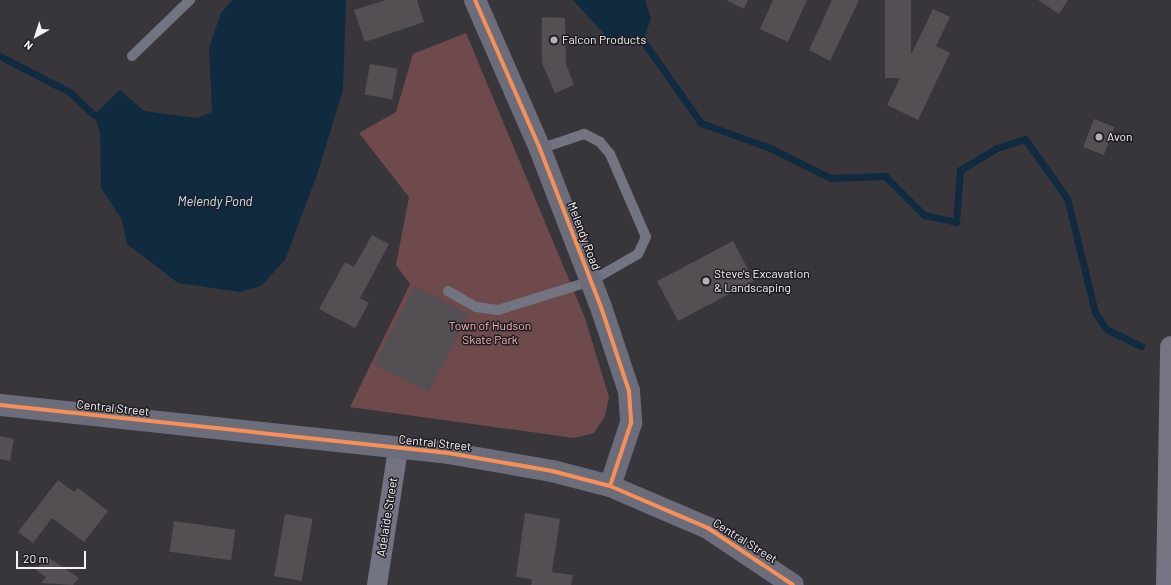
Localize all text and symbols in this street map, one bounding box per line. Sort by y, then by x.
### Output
north arrow [16,16,56,56]
place label: Falcon Products [562,33,646,47]
marker: Falcon Products [549,35,559,45]
text: N [21,38,35,53]
place label: Avon [1107,130,1132,144]
marker: Avon [1094,132,1104,142]
water label: Melendy Pond [178,193,252,209]
street label: Melendy Road [564,200,604,272]
place label: Steve's Excavation & Landscaping [714,267,810,295]
marker: Steve's Excavation & Landscaping [701,276,711,286]
park label: Town of Hudson Skate Park [449,319,531,347]
street label: Central Street [76,397,150,419]
street label: Central Street [398,432,472,454]
street label: Adelaide Street [374,476,400,558]
street label: Central Street [710,516,780,566]
scale bar [18,543,88,569]
text: 20 m [23,551,49,565]

